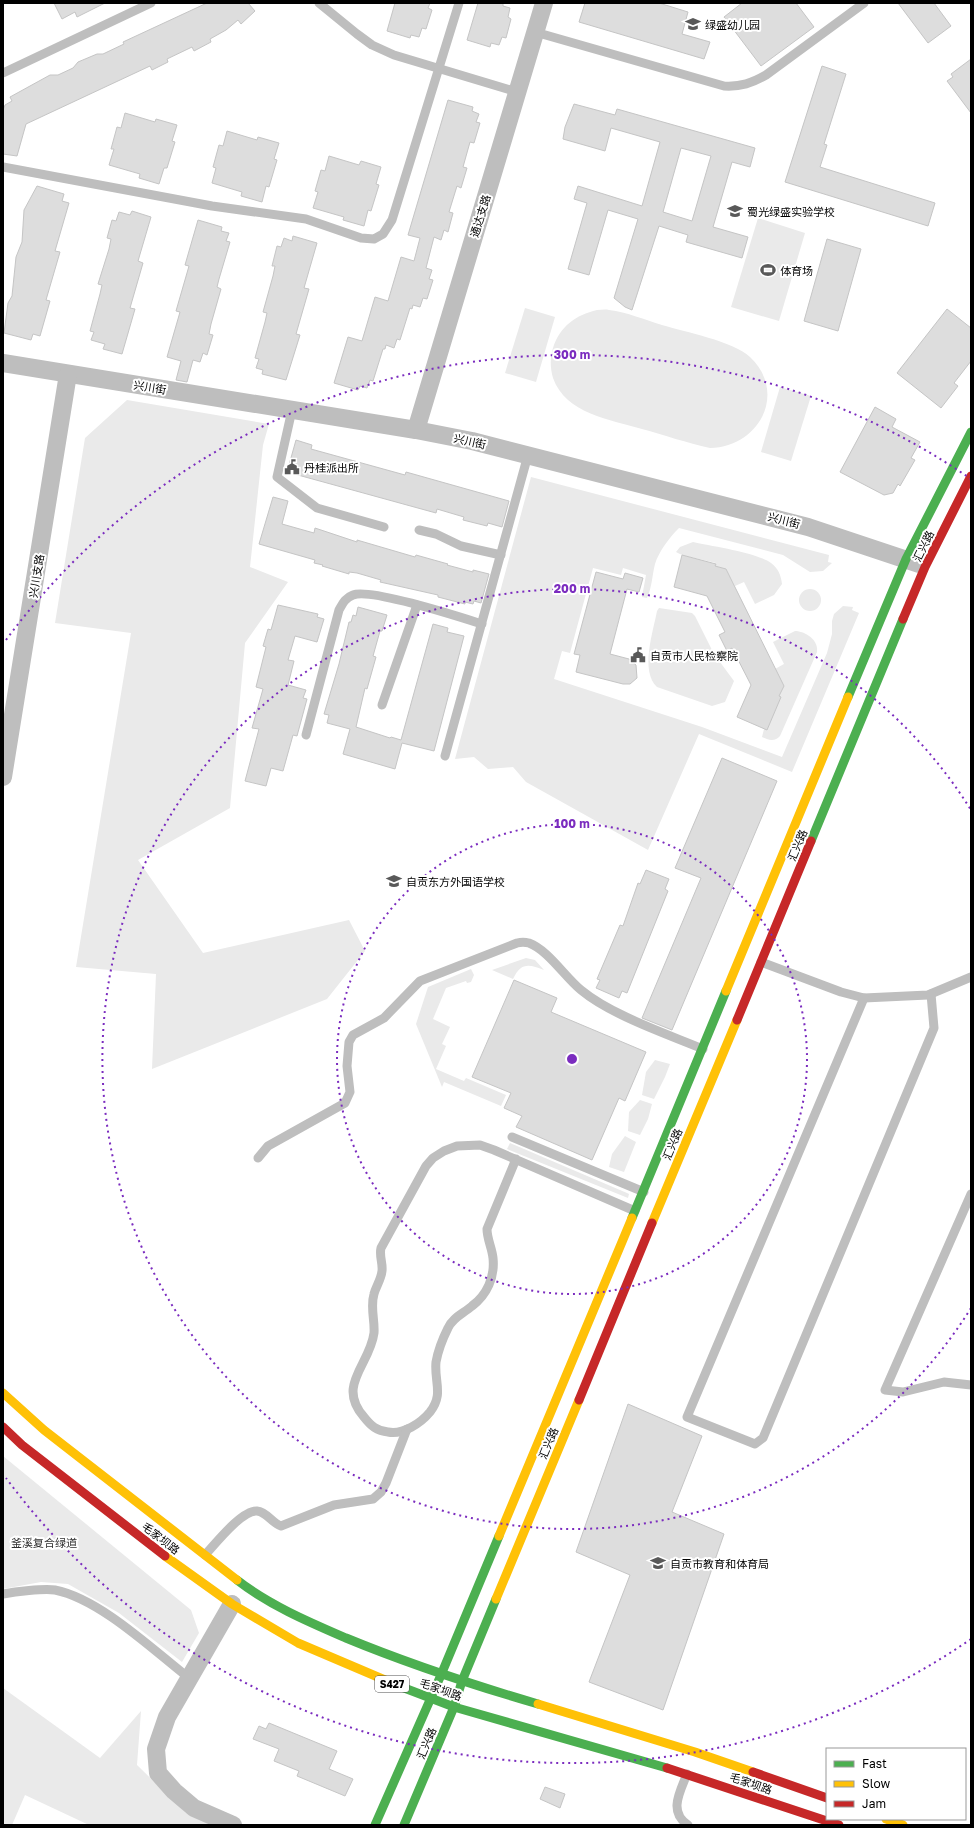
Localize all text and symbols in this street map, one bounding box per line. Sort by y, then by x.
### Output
school or university icon: 绿盛幼儿园 [684,15,702,33]
place label: 绿盛幼儿园 [705,18,760,31]
street label: 通达支路 [467,193,493,239]
school or university icon: 蜀光绿盛实验学校 [726,202,744,220]
place label: 蜀光绿盛实验学校 [747,205,835,218]
sports icon: 体育场 [759,261,777,279]
place label: 体育场 [780,264,813,277]
text: 300 m [554,347,590,362]
street label: 兴川街 [133,378,167,396]
street label: 兴川街 [452,431,488,451]
public building icon: 丹桂派出所 [283,458,301,476]
place label: 丹桂派出所 [304,461,359,474]
street label: 兴川街 [766,510,802,530]
street label: 汇兴路 [910,528,936,564]
street label: 兴川支路 [26,553,46,599]
text: 200 m [554,581,590,596]
public building icon: 自贡市人民检察院 [629,646,647,664]
place label: 自贡市人民检察院 [650,649,738,662]
text: 100 m [554,816,590,831]
street label: 汇兴路 [785,827,809,863]
school or university icon: 自贡东方外国语学校 [385,872,403,890]
place label: 自贡东方外国语学校 [406,875,505,888]
centre of rings [565,1052,579,1066]
street label: 汇兴路 [660,1126,684,1162]
street label: 汇兴路 [536,1425,560,1461]
street label: 毛家坝路 [140,1519,182,1557]
park label: 釜溪复合绿道 [11,1536,77,1549]
school or university icon: 自贡市教育和体育局 [649,1554,667,1572]
place label: 自贡市教育和体育局 [670,1557,769,1570]
street label: 毛家坝路 [418,1675,464,1703]
road number: S427 [375,1676,409,1692]
street label: 汇兴路 [414,1725,438,1761]
legend [826,1748,966,1820]
text: Fast [862,1756,887,1771]
street label: 毛家坝路 [728,1770,774,1796]
text: Slow [862,1776,890,1791]
text: Jam [862,1796,886,1811]

